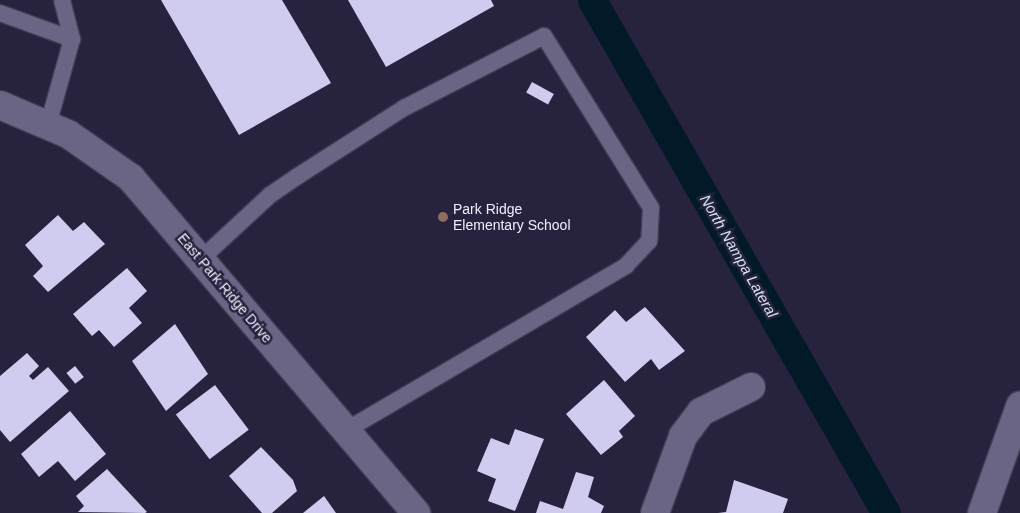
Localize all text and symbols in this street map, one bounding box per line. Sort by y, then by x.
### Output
water label: North Nampa Lateral [696,191,782,321]
place label: Park Ridge Elementary School [453,201,571,233]
marker: Park Ridge Elementary School [437,211,449,223]
street label: East Park Ridge Drive [174,230,276,346]

